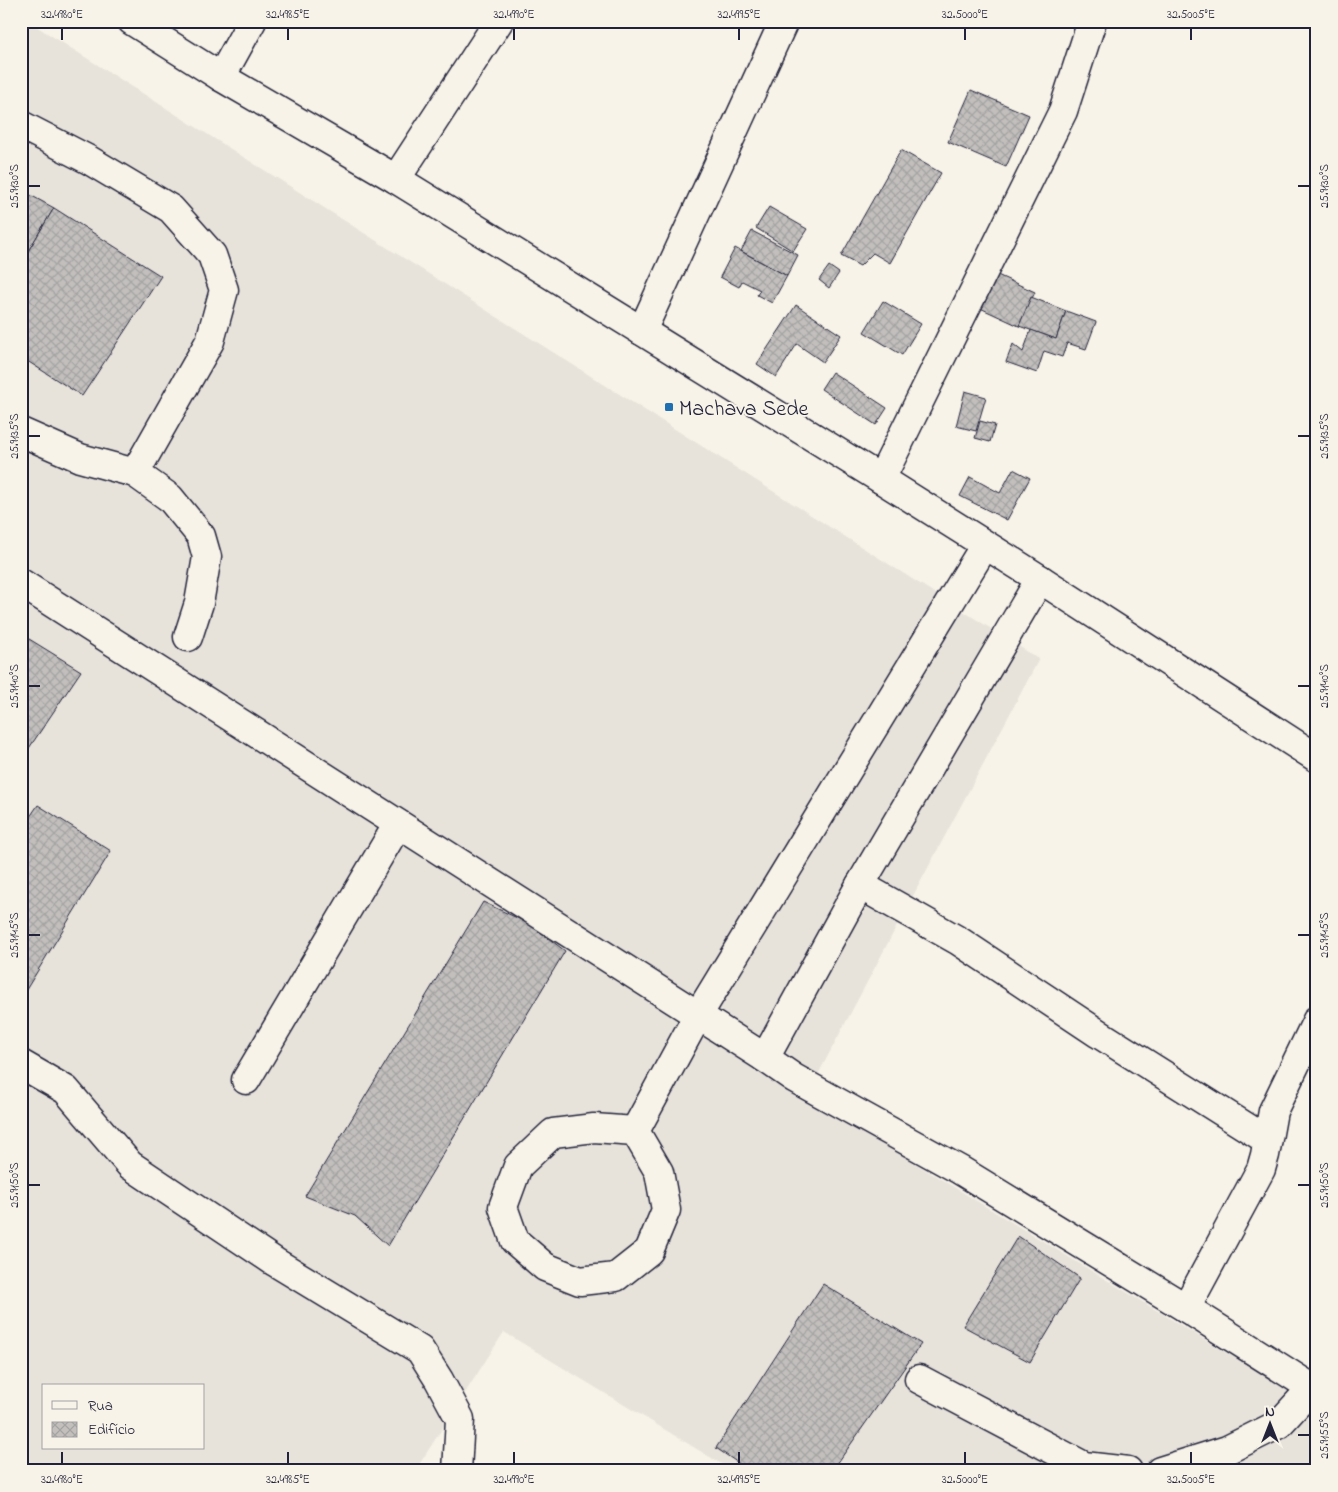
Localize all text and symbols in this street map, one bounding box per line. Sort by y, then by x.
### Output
text: 32.4980°E [41,6,83,24]
text: 32.4985°E [266,6,310,24]
text: 32.4990°E [493,6,535,24]
text: 32.4995°E [718,6,760,24]
text: 32.5000°E [942,6,988,24]
text: 32.5005°E [1167,6,1215,24]
text: 25.9130°S [6,164,24,208]
text: 25.9130°S [1316,164,1334,208]
place label: Machava Sede [679,394,809,426]
marker: Machava Sede [663,401,675,413]
text: 25.9135°S [6,413,24,459]
text: 25.9135°S [1316,413,1334,459]
text: 25.9140°S [6,664,24,708]
text: 25.9140°S [1316,664,1334,708]
text: 25.9145°S [6,912,24,958]
text: 25.9145°S [1316,912,1334,958]
text: 25.9150°S [6,1162,24,1208]
text: 25.9150°S [1316,1162,1334,1208]
legend [42,1384,205,1450]
text: Rua [88,1395,113,1417]
north arrow [1246,1400,1296,1450]
text: N [1265,1402,1275,1423]
text: 25.9155°S [1316,1411,1334,1459]
text: Edifício [88,1419,135,1441]
text: 32.4980°E [41,1471,83,1489]
text: 32.4985°E [266,1471,310,1489]
text: 32.4990°E [493,1471,535,1489]
text: 32.4995°E [718,1471,760,1489]
text: 32.5000°E [942,1471,988,1489]
text: 32.5005°E [1167,1471,1215,1489]

